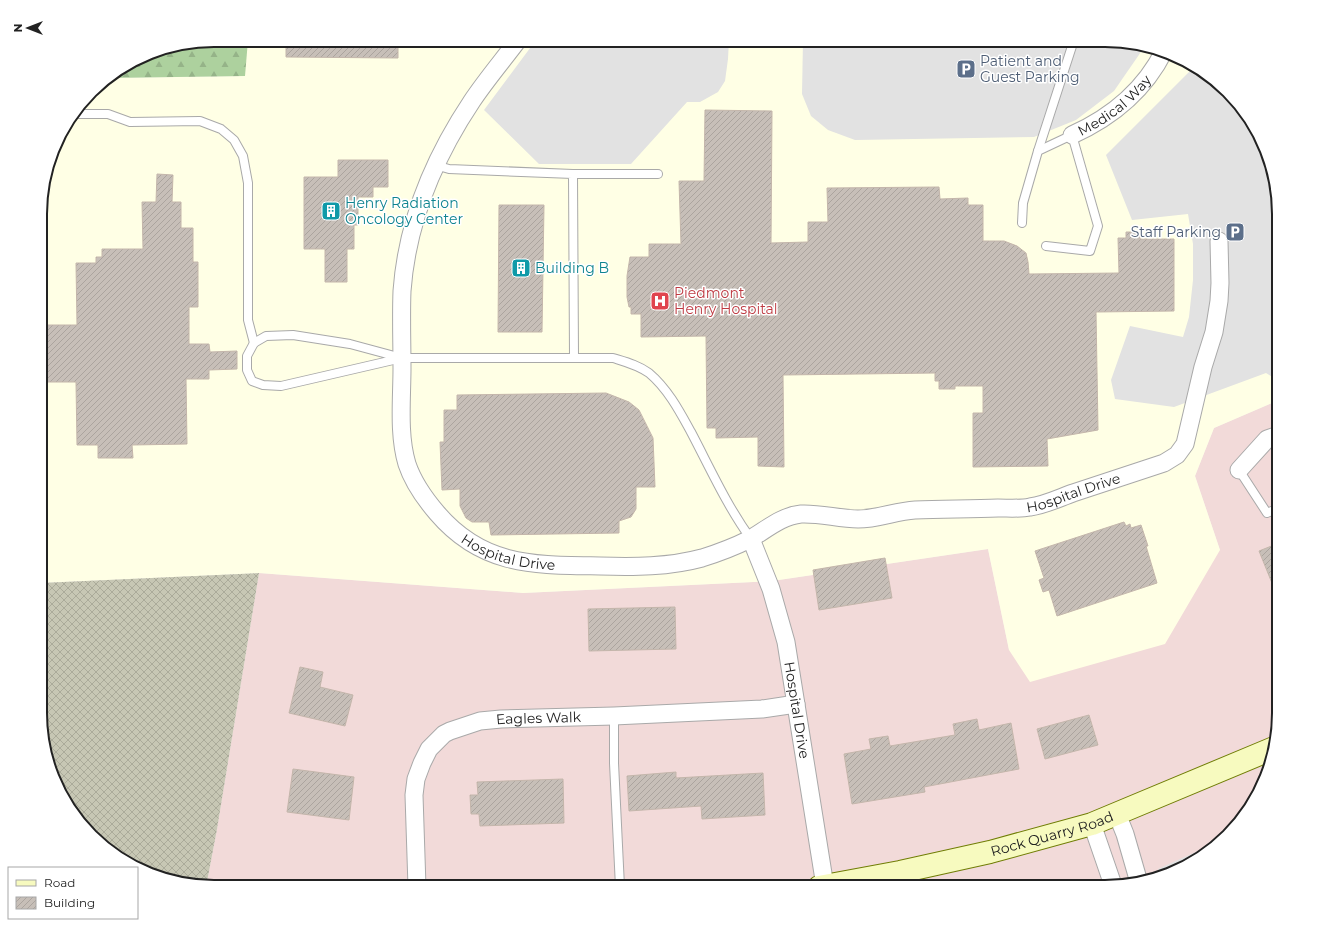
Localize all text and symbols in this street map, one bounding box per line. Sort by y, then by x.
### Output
north arrow [8,8,48,48]
text: N [11,24,25,32]
place label: Patient and Guest Parking [980,52,1080,86]
parking icon: Patient and Guest Parking [955,58,977,80]
street label: Medical Way [1075,71,1155,140]
place label: Henry Radiation Oncology Center [345,194,463,228]
building icon: Henry Radiation Oncology Center [320,200,342,222]
parking icon: Staff Parking [1224,221,1246,243]
place label: Staff Parking [1131,223,1221,241]
building icon: Building B [510,257,532,279]
place label: Building B [535,259,609,277]
place label: Piedmont Henry Hospital [674,284,778,318]
hospital icon: Piedmont Henry Hospital [649,290,671,312]
street label: Hospital Drive [1025,469,1122,516]
street label: Hospital Drive [458,530,556,574]
street label: Hospital Drive [780,660,814,760]
street label: Eagles Walk [495,708,582,728]
street label: Rock Quarry Road [988,807,1116,860]
legend [8,867,138,919]
text: Road [44,875,75,890]
text: Building [44,895,95,910]

